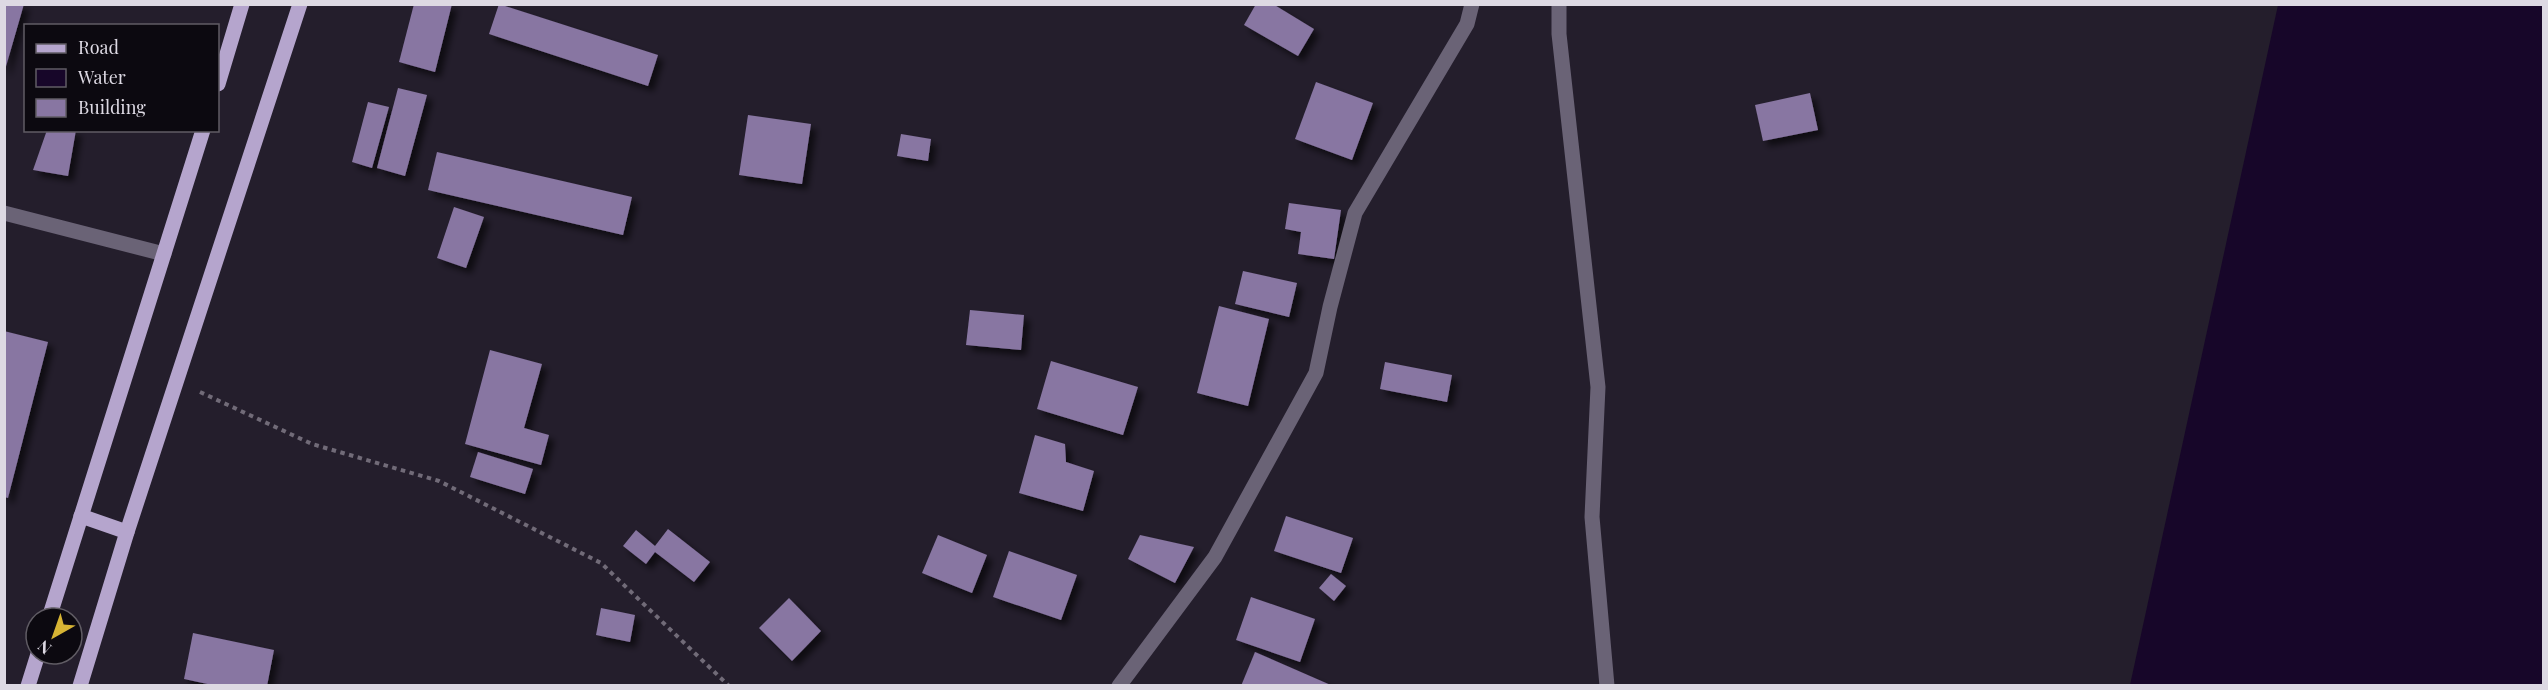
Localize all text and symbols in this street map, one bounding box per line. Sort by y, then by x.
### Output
legend [24,24,219,132]
text: Road [78,35,119,59]
text: Water [77,65,126,89]
text: Building [78,95,146,119]
north arrow [24,606,84,666]
text: N [33,636,55,660]

